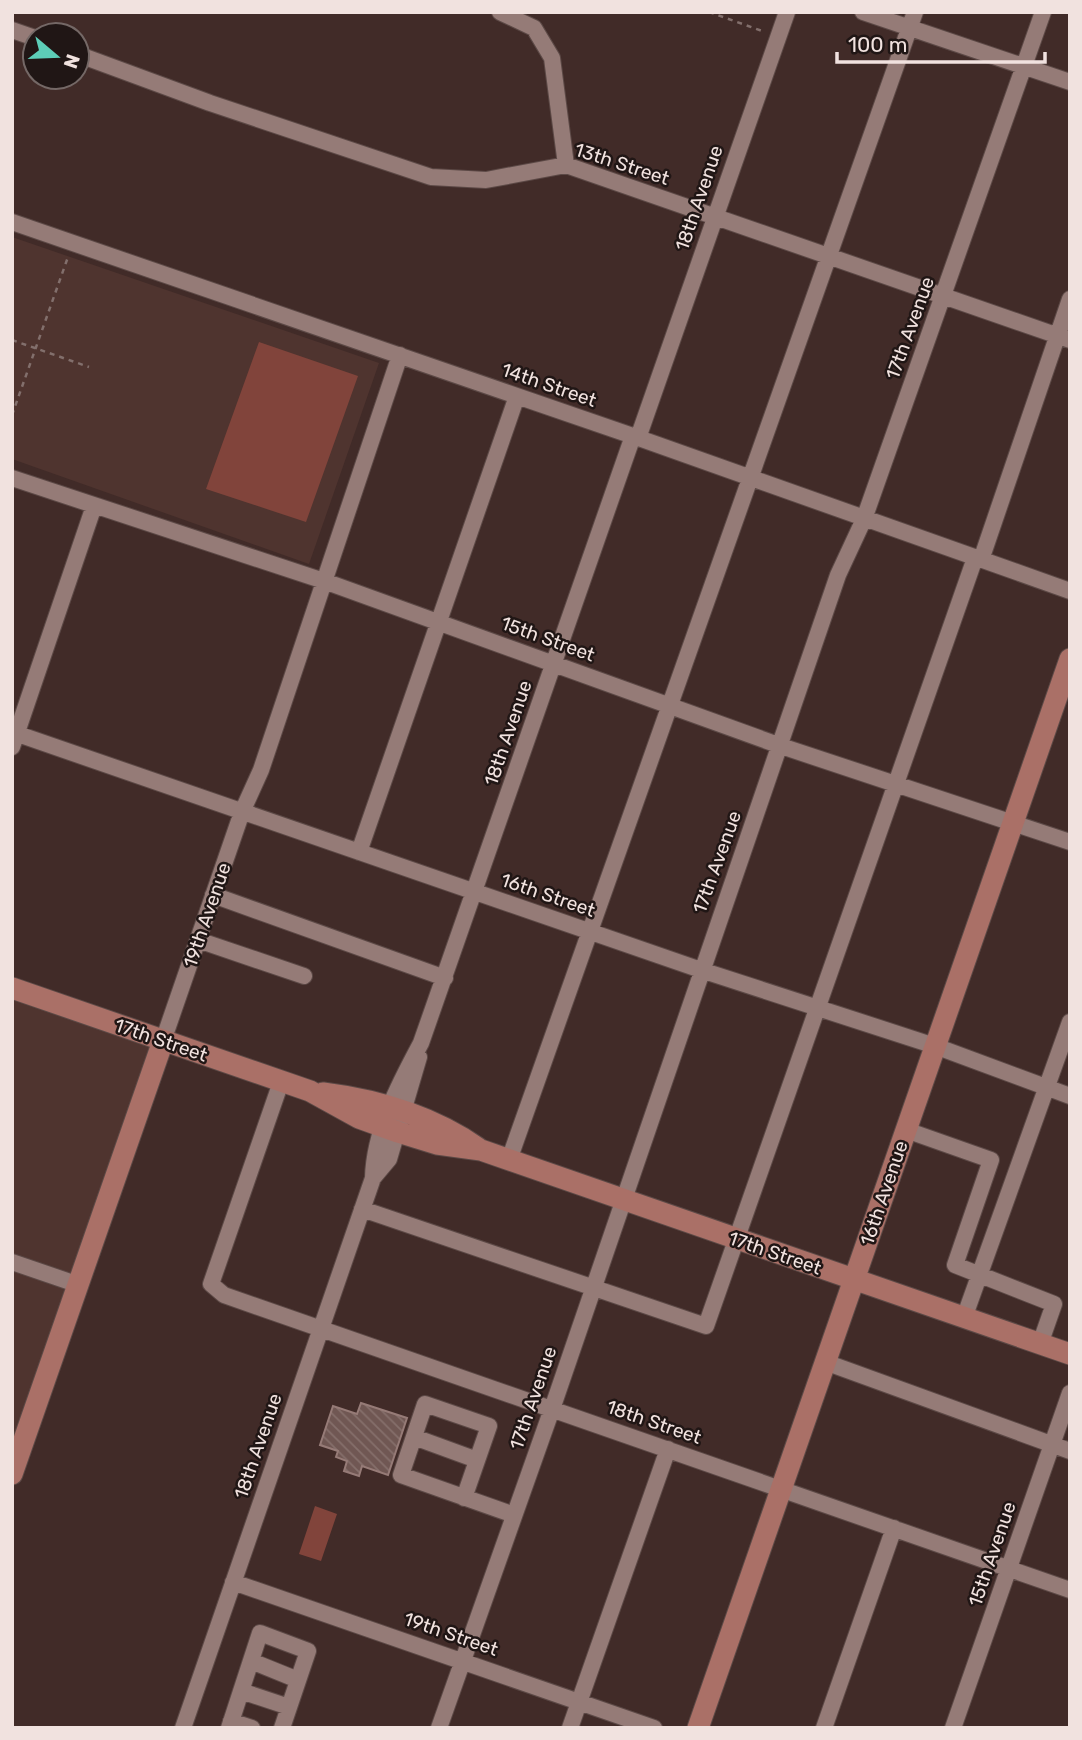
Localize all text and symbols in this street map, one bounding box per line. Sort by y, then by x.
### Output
north arrow [21,21,91,91]
scale bar [837,21,1045,65]
text: 100 m [848,32,907,57]
text: N [59,51,85,72]
street label: 13th Street [572,138,673,190]
street label: 18th Avenue [670,142,728,254]
street label: 17th Avenue [881,274,939,382]
street label: 14th Street [499,358,600,412]
street label: 15th Street [498,611,599,667]
street label: 18th Avenue [479,677,537,789]
street label: 17th Avenue [688,808,746,916]
street label: 19th Avenue [178,860,236,970]
street label: 16th Street [498,868,599,922]
street label: 17th Street [112,1013,211,1067]
street label: 16th Avenue [855,1138,913,1248]
street label: 17th Street [726,1226,825,1280]
street label: 17th Avenue [505,1343,561,1453]
street label: 18th Avenue [229,1390,287,1502]
street label: 18th Street [604,1395,705,1449]
street label: 15th Avenue [963,1499,1021,1609]
street label: 19th Street [401,1607,502,1661]

